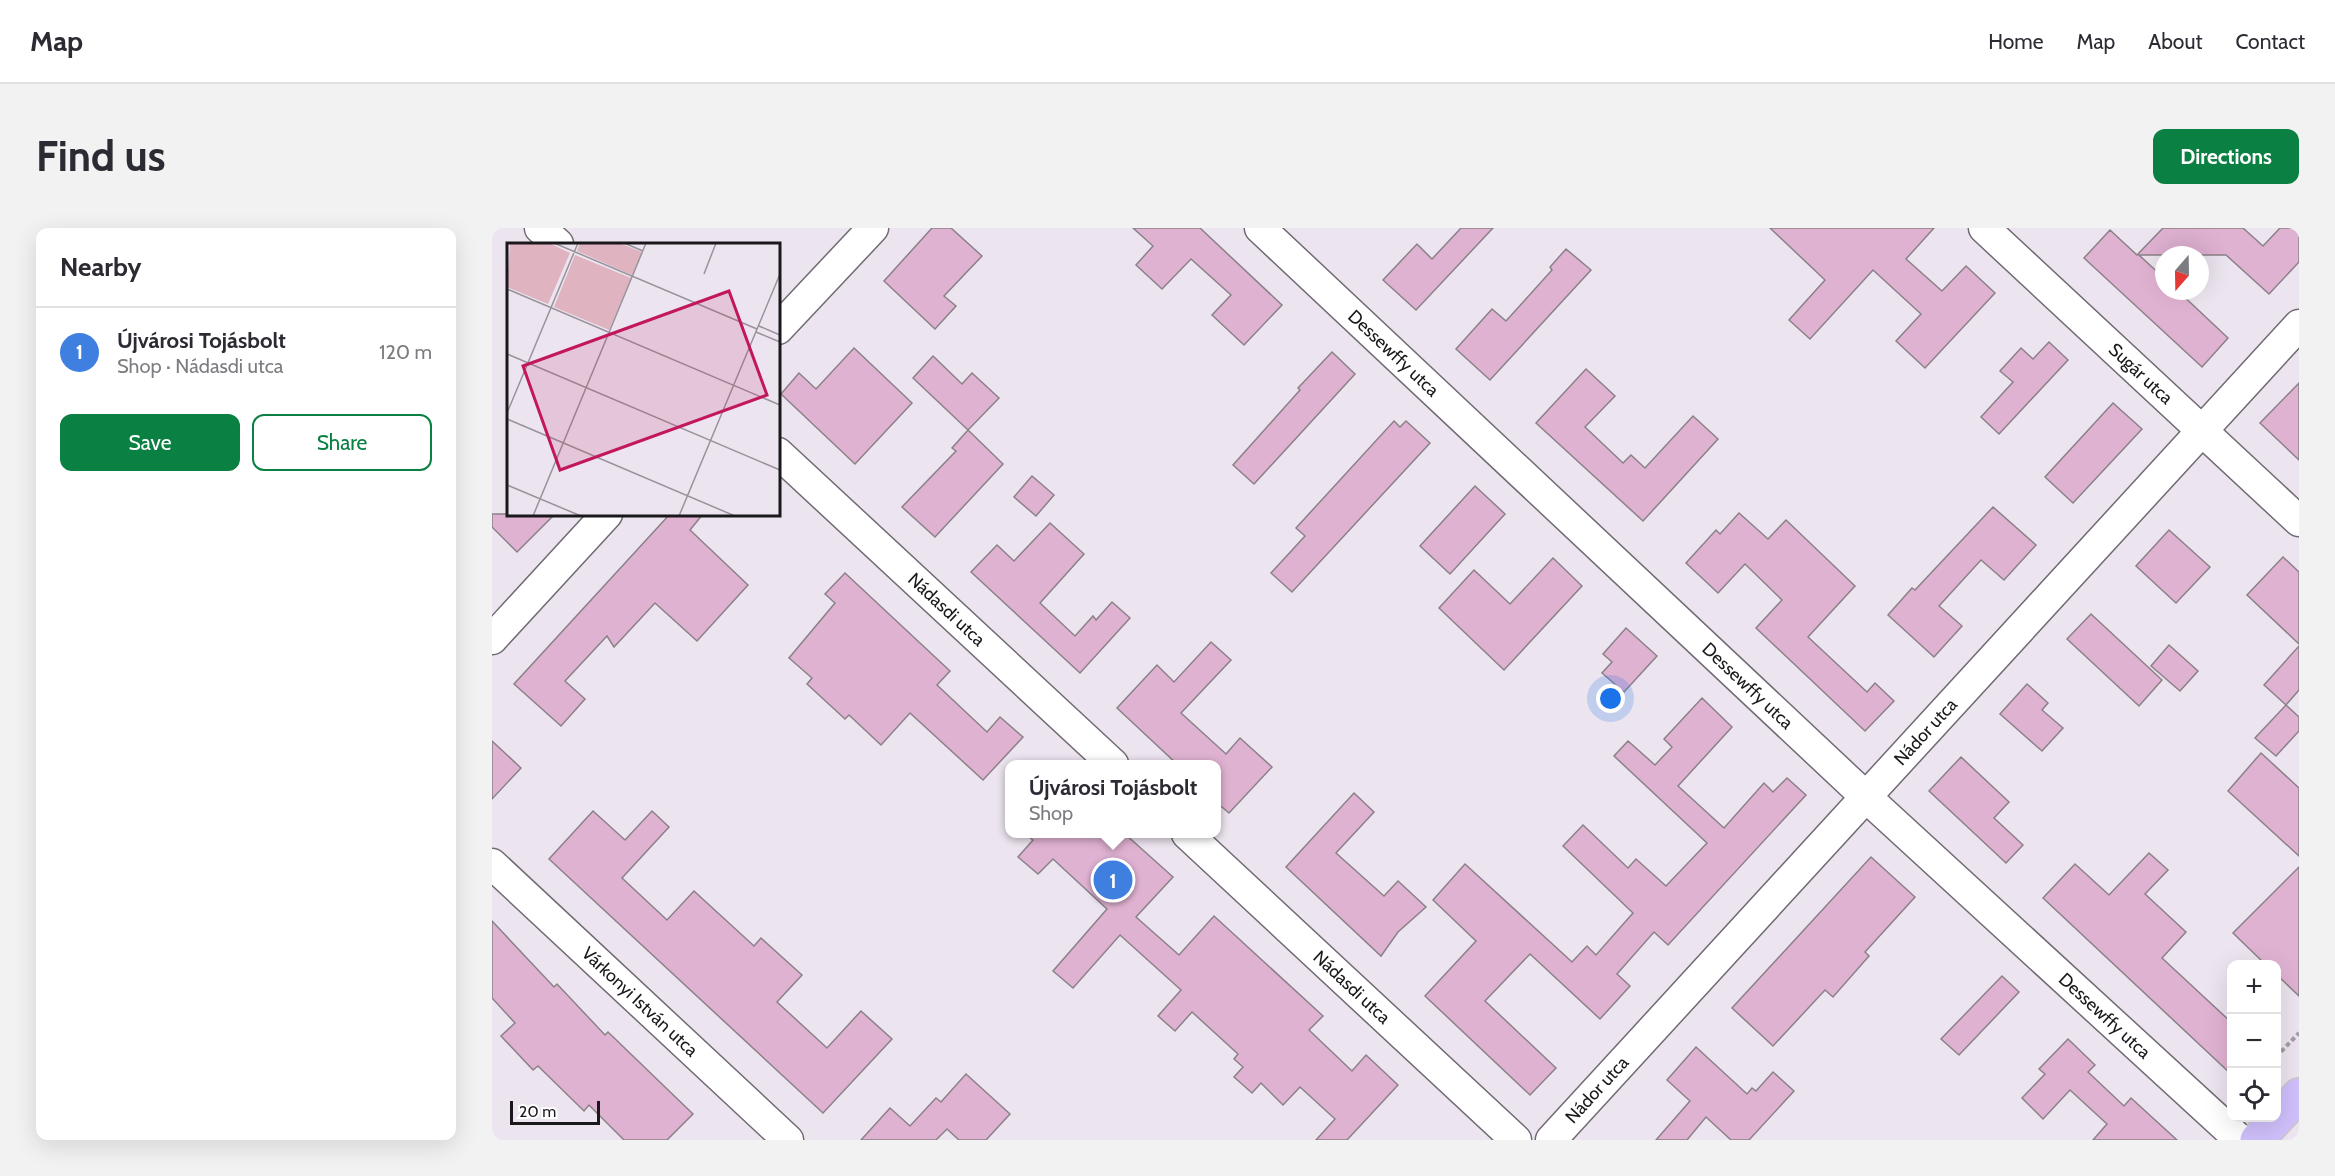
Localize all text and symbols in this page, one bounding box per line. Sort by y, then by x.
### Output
text: Map [30,24,83,58]
text: Home [1988,29,2044,54]
text: Map [2077,29,2115,54]
text: About [2148,29,2202,54]
text: Contact [2235,29,2305,54]
button: Directions [2153,129,2299,184]
text: Find us [36,130,165,182]
inset map [507,243,780,516]
north arrow [2155,246,2209,300]
text: Nearby [60,251,141,283]
street label: Dessewffy utca [1343,305,1444,401]
text: Újvárosi Tojásbolt [117,327,286,354]
street label: Sugár utca [2104,339,2178,409]
text: 1 [76,340,83,364]
text: 120 m [379,340,432,364]
text: Shop · Nádasdi utca [117,354,283,378]
button: Save [60,414,240,471]
button: Share [252,414,432,471]
street label: Nádasdi utca [903,568,990,651]
street label: Dessewffy utca [1698,638,1798,734]
your location [1596,684,1625,713]
street label: Nádor utca [1889,694,1962,770]
popup [1005,760,1221,838]
text: Újvárosi Tojásbolt [1029,774,1197,801]
text: Shop [1029,801,1073,825]
pin: 1 [1094,858,1132,902]
street label: Várkonyi István utca [577,942,703,1061]
street label: Nádasdi utca [1309,946,1395,1029]
map controls [2227,960,2281,1122]
button: + [2227,960,2281,1014]
street label: Dessewffy utca [2054,968,2155,1064]
button: − [2227,1014,2281,1068]
street label: Nádor utca [1561,1052,1633,1128]
button: locate [2227,1068,2281,1122]
scale bar [510,1098,600,1126]
text: 20 m [519,1102,556,1121]

